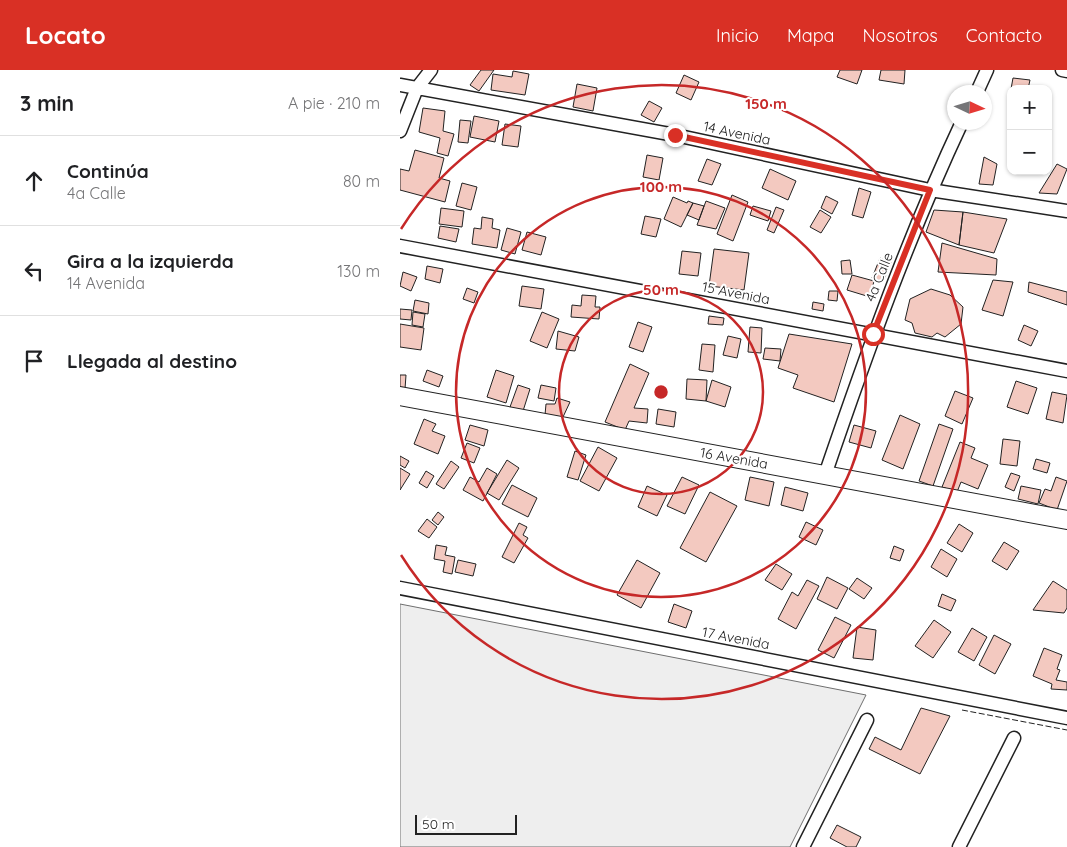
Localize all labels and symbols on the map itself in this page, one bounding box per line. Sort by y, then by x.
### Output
north arrow [947,85,992,130]
text: 150 m [745,94,787,113]
street label: 14 Avenida [702,117,772,149]
route end [664,124,687,147]
text: 100 m [640,177,682,196]
street label: 4a Calle [861,250,897,304]
street label: 15 Avenida [701,278,771,308]
text: 50 m [643,280,679,299]
route start [862,323,885,346]
centre of rings [652,383,670,401]
street label: 16 Avenida [699,443,769,473]
street label: 17 Avenida [701,623,771,653]
scale bar [415,812,518,835]

